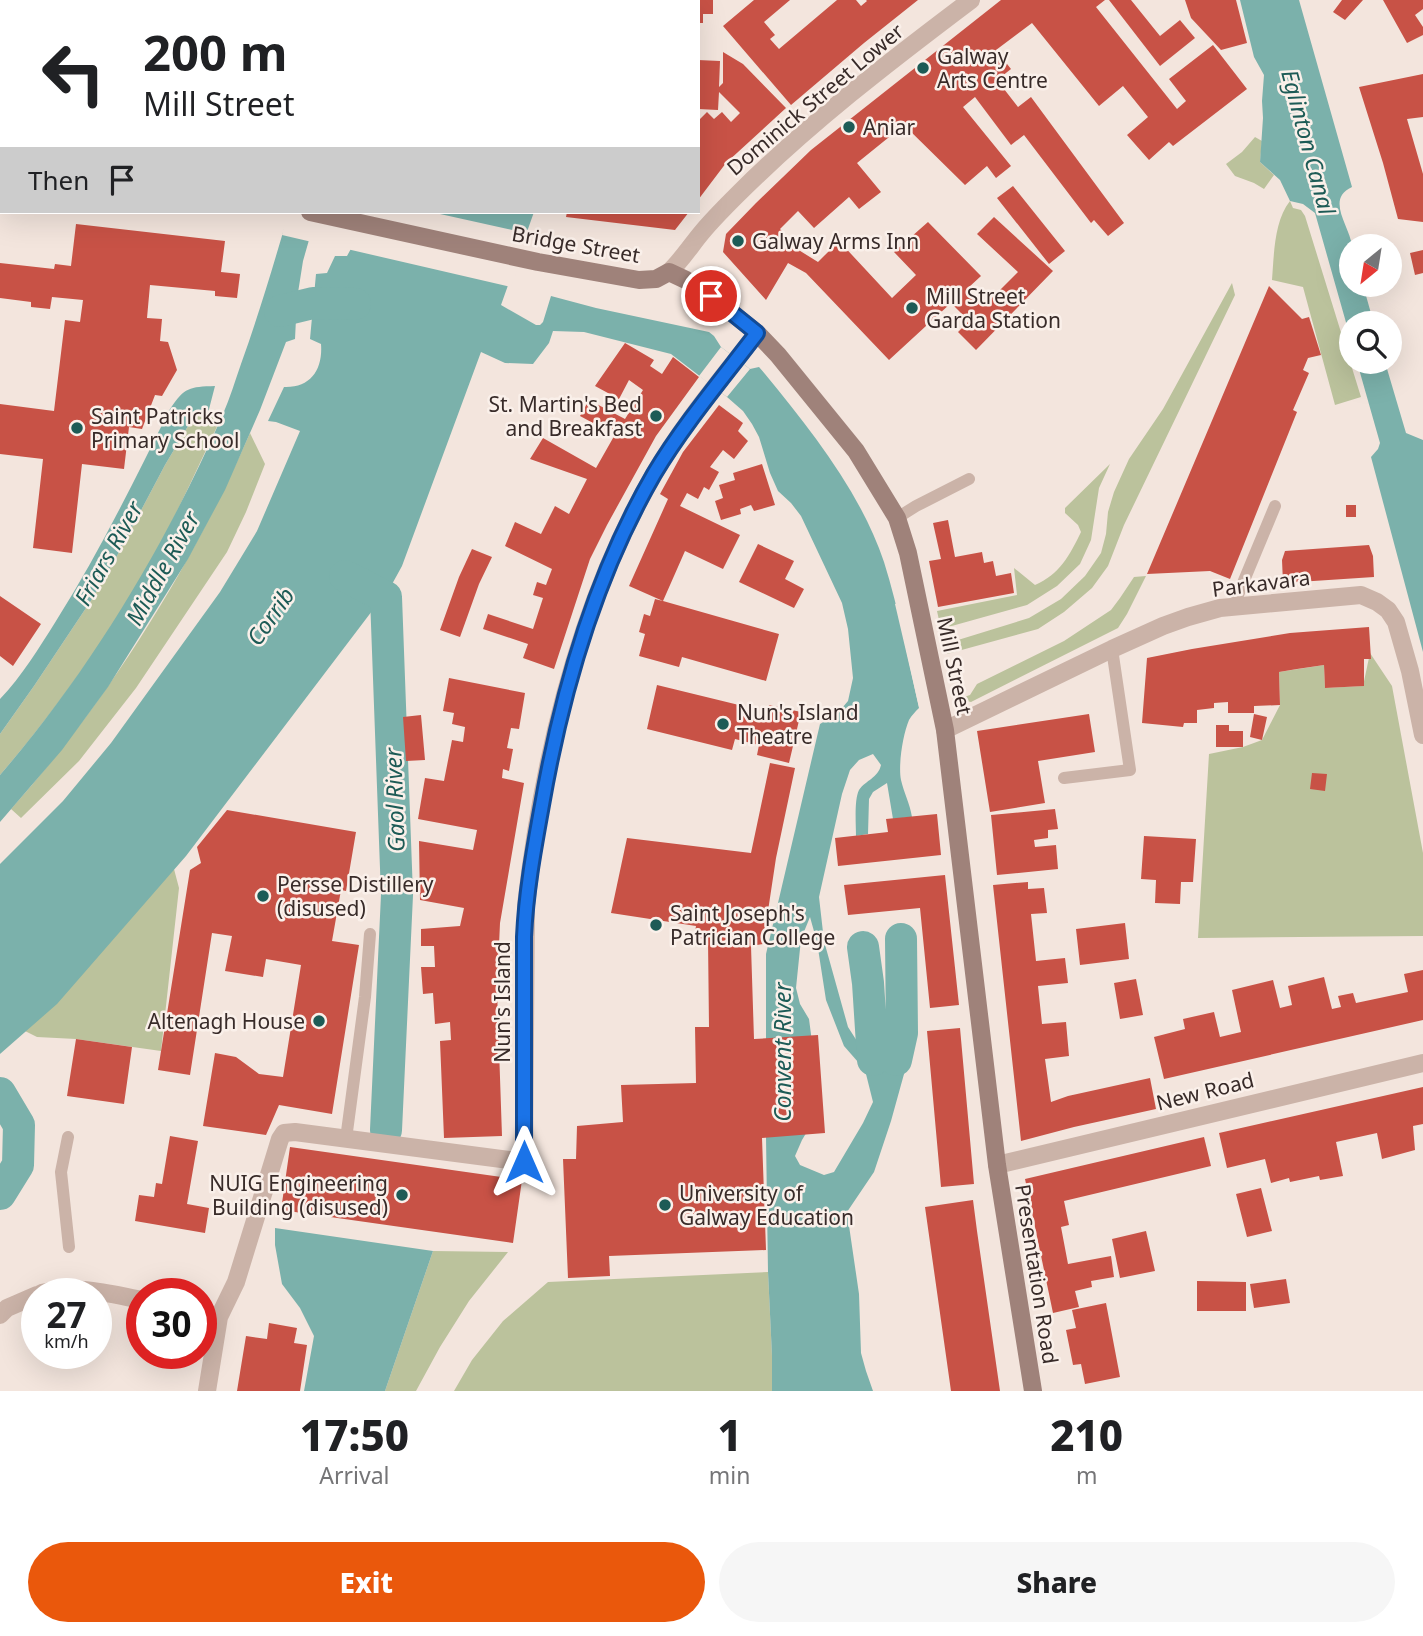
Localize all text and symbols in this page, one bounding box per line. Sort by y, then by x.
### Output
street label: Dominick Street Lower [721,17,910,181]
text: 200 m [143,19,288,85]
icon: left [28,28,119,119]
place label: Galway Arts Centre [937,42,1048,94]
marker: Galway Arts Centre [915,60,931,76]
water label: Eglinton Canal [1274,66,1344,219]
text: Mill Street [143,82,294,125]
place label: Aniar [863,113,916,141]
marker: Aniar [841,119,857,135]
icon: arrive [103,161,141,199]
text: Then [28,162,89,198]
street label: Bridge Street [510,219,643,269]
place label: Galway Arms Inn [752,227,919,255]
marker: Galway Arms Inn [730,233,746,249]
north arrow [1339,234,1402,298]
map controls [1339,234,1402,374]
pin [681,266,741,326]
icon: arrive [692,277,730,315]
place label: Mill Street Garda Station [926,282,1061,334]
marker: Mill Street Garda Station [904,300,920,316]
button: search [1339,311,1402,374]
place label: St. Martin's Bed and Breakfast [489,390,642,442]
place label: Saint Patricks Primary School [91,402,239,454]
marker: St. Martin's Bed and Breakfast [648,408,664,424]
marker: Saint Patricks Primary School [69,420,85,436]
water label: Friars River [66,494,150,611]
water label: Middle River [118,504,207,631]
street label: Parkavara [1210,563,1312,603]
water label: Corrib [239,581,301,651]
street label: Mill Street [931,614,979,718]
place label: Nun's Island Theatre [737,698,859,750]
marker: Nun's Island Theatre [715,716,731,732]
water label: Gaol River [376,747,412,853]
place label: Persse Distillery (disused) [277,870,434,922]
marker: Persse Distillery (disused) [255,888,271,904]
place label: Saint Joseph's Patrician College [670,899,835,951]
marker: Saint Joseph's Patrician College [648,917,664,933]
street label: Nun's Island [488,941,516,1063]
water label: Convent River [766,981,798,1122]
place label: Altenagh House [147,1007,305,1035]
marker: Altenagh House [311,1013,327,1029]
street label: New Road [1153,1065,1257,1117]
position arrow [487,1125,561,1199]
place label: NUIG Engineering Building (disused) [209,1169,388,1221]
place label: University of Galway Education [679,1179,854,1231]
street label: Presentation Road [1009,1182,1065,1366]
marker: NUIG Engineering Building (disused) [394,1187,410,1203]
marker: University of Galway Education [657,1197,673,1213]
speed limit sign: 30 [126,1278,217,1369]
text: 27 [46,1291,87,1338]
text: km/h [44,1329,89,1353]
text: 17:50 [300,1406,409,1463]
text: 1 [717,1406,742,1463]
text: 210 [1050,1406,1123,1463]
text: Arrival [319,1459,389,1491]
text: min [709,1459,750,1491]
text: m [1076,1459,1097,1491]
button: Exit [28,1542,705,1622]
button: Share [719,1542,1395,1622]

